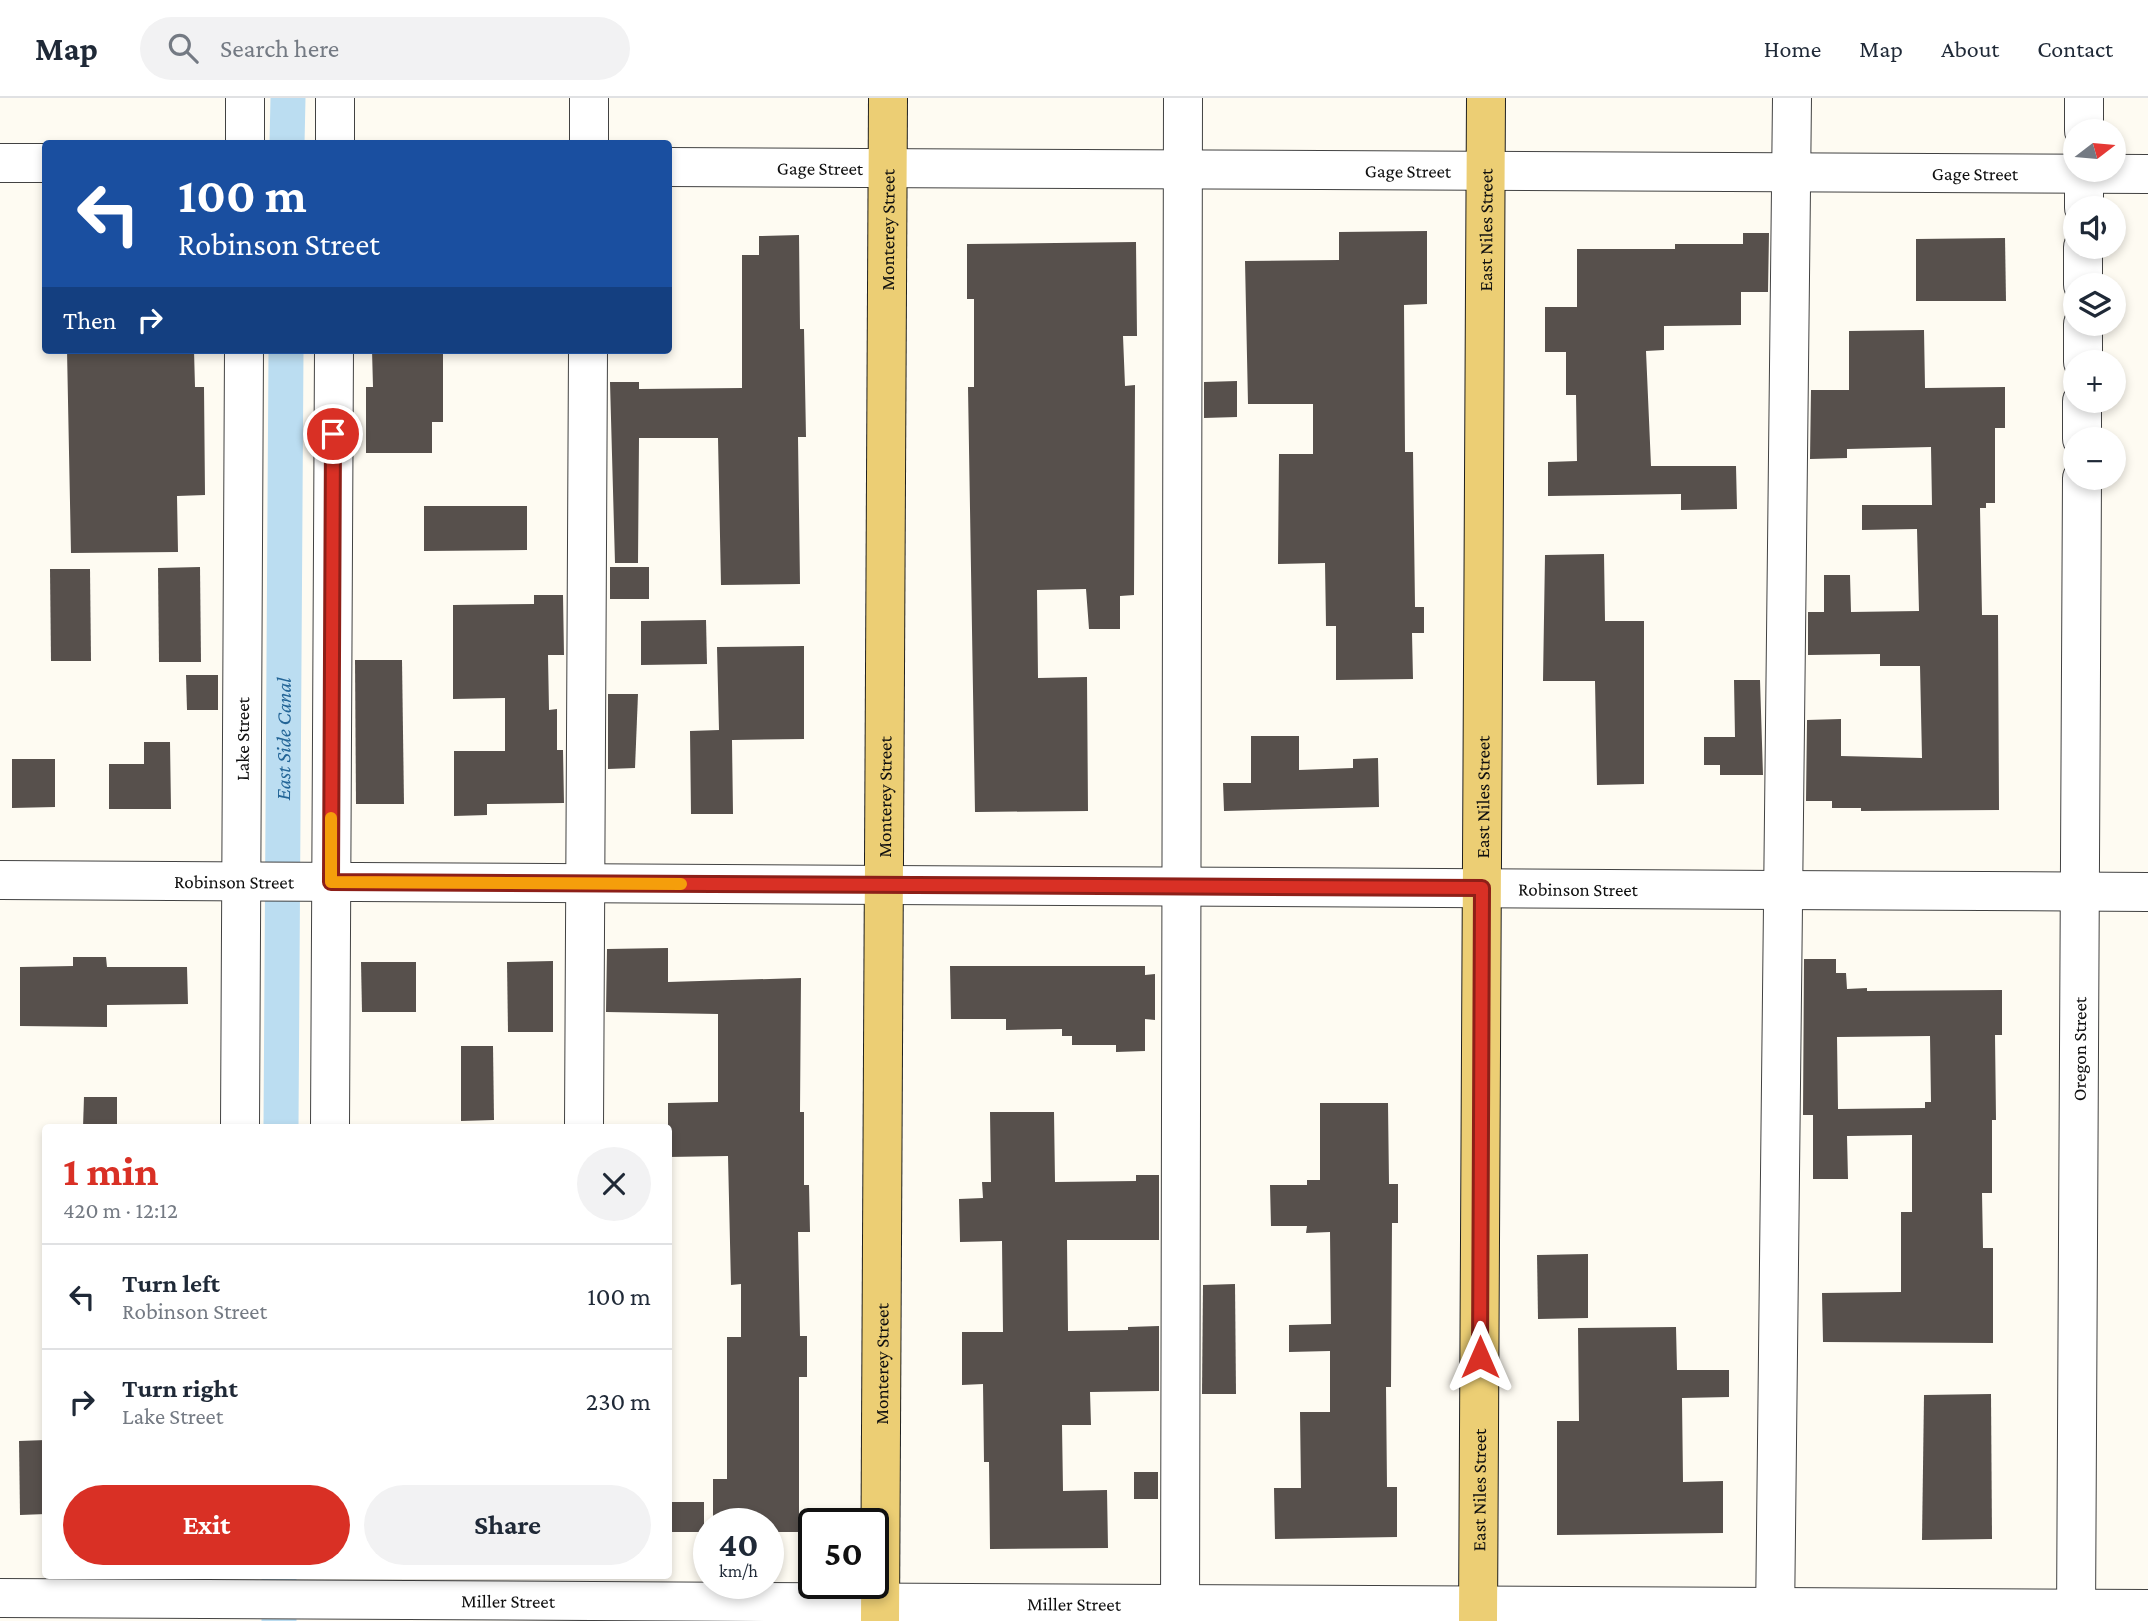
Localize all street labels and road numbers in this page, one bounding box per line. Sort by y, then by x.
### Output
street label: Gage Street [777,157,864,178]
street label: Gage Street [1365,160,1452,181]
street label: Gage Street [1932,162,2019,184]
street label: Monterey Street [876,168,898,291]
street label: East Niles Street [1474,168,1496,292]
street label: Lake Street [231,696,253,781]
street label: Monterey Street [874,735,895,858]
street label: East Niles Street [1472,735,1493,859]
street label: Robinson Street [174,870,295,892]
street label: Robinson Street [1518,878,1639,900]
street label: Oregon Street [2068,996,2090,1101]
street label: Monterey Street [871,1302,892,1425]
street label: East Niles Street [1468,1428,1490,1552]
street label: Miller Street [461,1590,556,1611]
street label: Miller Street [1027,1593,1122,1614]

